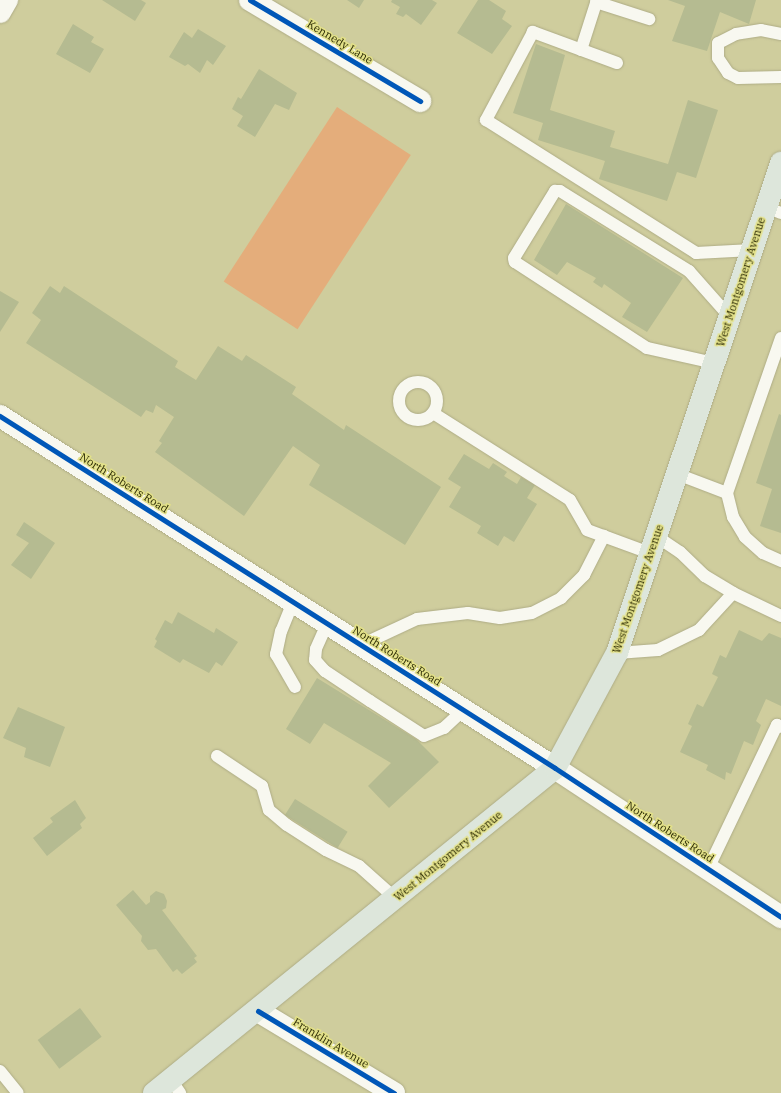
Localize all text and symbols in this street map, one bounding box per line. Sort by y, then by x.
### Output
street label: Kennedy Lane [305,17,375,67]
street label: West Montgomery Avenue [714,216,768,348]
street label: North Roberts Road [77,450,171,516]
street label: West Montgomery Avenue [610,523,666,655]
street label: North Roberts Road [350,623,444,689]
street label: North Roberts Road [624,799,716,865]
street label: West Montgomery Avenue [391,808,505,904]
street label: Franklin Avenue [291,1015,371,1071]

